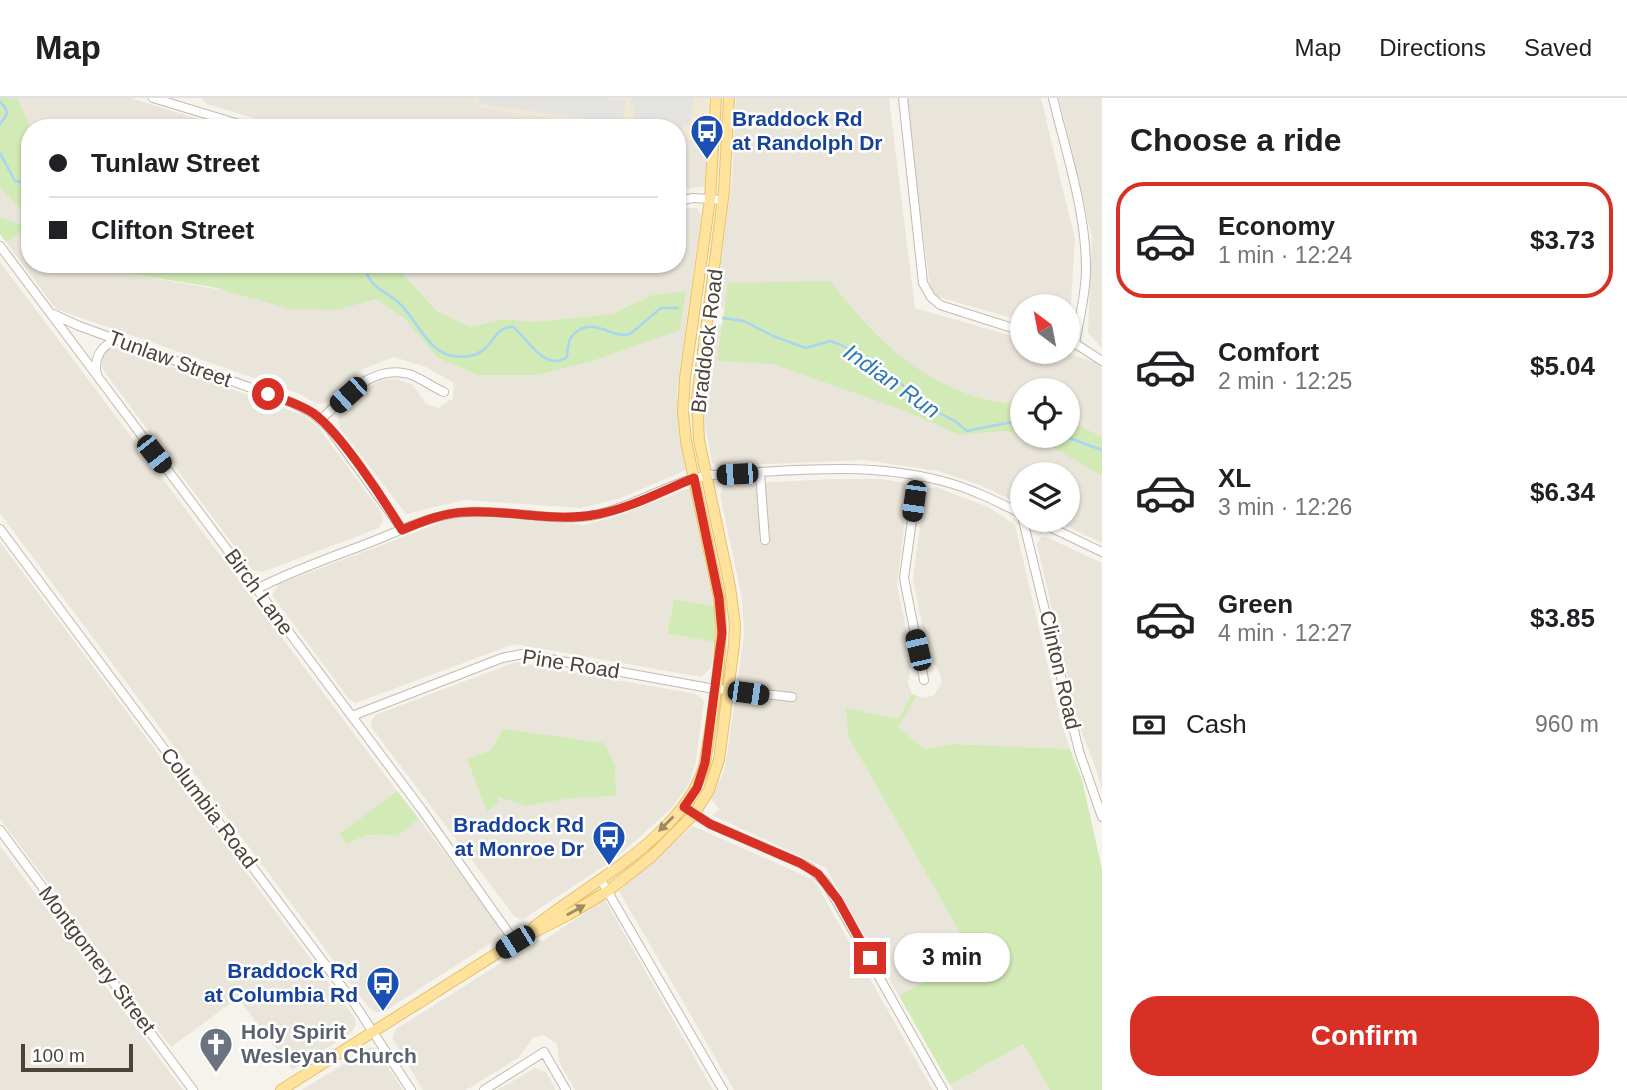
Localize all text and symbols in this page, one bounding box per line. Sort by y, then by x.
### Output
text: Map [35,29,101,66]
text: Map [1295,34,1341,61]
text: Directions [1379,34,1486,61]
text: Saved [1524,34,1592,61]
place label: Braddock Rd at Randolph Dr [732,107,883,154]
bus stop icon: Braddock Rd at Randolph Dr [688,112,726,161]
text: Choose a ride [1130,122,1342,158]
text: Tunlaw Street [91,148,260,178]
icon: car [1134,209,1197,272]
text: Economy [1218,211,1335,241]
text: Clifton Street [91,215,254,245]
text: $3.73 [1530,225,1595,255]
text: 1 min · 12:24 [1218,242,1352,268]
street label: Braddock Road [686,268,727,414]
north arrow [1010,294,1080,364]
map controls [1010,294,1080,532]
street label: Tunlaw Street [106,326,235,391]
icon: car [1134,335,1197,398]
text: Comfort [1218,337,1319,367]
water label: Indian Run [839,338,945,424]
text: $5.04 [1530,351,1595,381]
text: 2 min · 12:25 [1218,368,1352,394]
car [326,373,371,417]
route start [252,378,284,410]
button: locate [1010,378,1080,448]
car [133,431,176,477]
icon: car [1134,461,1197,524]
car [716,462,759,486]
button: layers [1010,462,1080,532]
text: XL [1218,463,1251,493]
text: $6.34 [1530,477,1595,507]
car [901,479,928,523]
text: 3 min · 12:26 [1218,494,1352,520]
street label: Birch Lane [221,544,298,639]
icon: car [1134,587,1197,650]
text: Green [1218,589,1293,619]
text: $3.85 [1530,603,1595,633]
street label: Clinton Road [1036,608,1085,732]
text: 4 min · 12:27 [1218,620,1352,646]
car [904,627,933,673]
street label: Pine Road [521,644,621,683]
car [726,680,771,706]
icon: cash [1130,706,1168,744]
text: Cash [1186,709,1247,739]
text: 960 m [1535,711,1599,737]
street label: Columbia Road [157,743,262,872]
place label: Braddock Rd at Monroe Dr [453,813,584,860]
one-way arrow [658,815,675,832]
bus stop icon: Braddock Rd at Monroe Dr [590,818,628,867]
street label: Montgomery Street [34,881,160,1038]
one-way arrow [566,904,586,916]
car [492,922,539,962]
callout: 3 min [894,934,1010,982]
route end [854,942,886,974]
text: 3 min [922,944,982,970]
place label: Braddock Rd at Columbia Rd [204,959,358,1006]
bus stop icon: Braddock Rd at Columbia Rd [364,964,402,1013]
button: Confirm [1130,996,1599,1076]
place label: Holy Spirit Wesleyan Church [241,1020,417,1067]
church icon: Holy Spirit Wesleyan Church [197,1025,235,1074]
scale bar [21,1041,133,1073]
text: 100 m [32,1045,85,1066]

